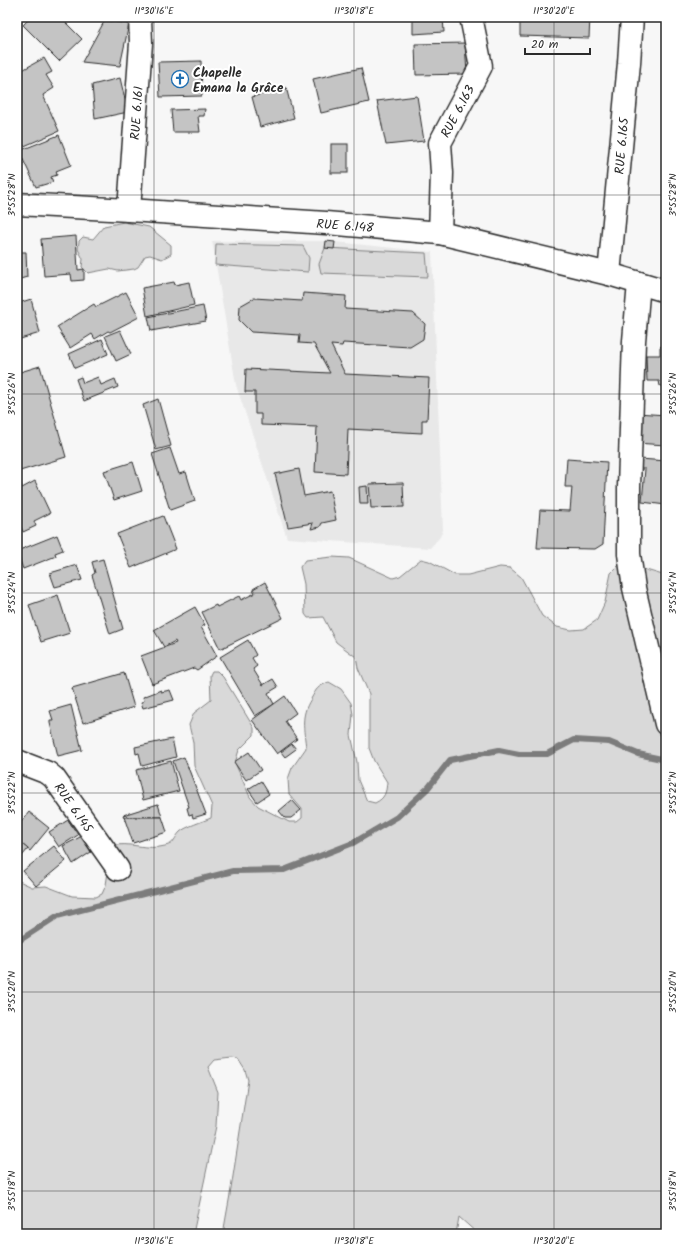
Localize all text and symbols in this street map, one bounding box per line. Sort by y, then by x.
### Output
text: 11°30'16"E [134,3,175,19]
text: 11°30'18"E [334,3,375,19]
text: 11°30'20"E [533,3,576,19]
scale bar [525,30,590,56]
text: 20 m [531,35,559,54]
place label: Chapelle Emana la Grâce [193,63,284,99]
church icon: Chapelle Emana la Grâce [170,69,190,89]
street label: RUE 6.163 [436,82,481,142]
street label: RUE 6.161 [125,85,150,141]
street label: RUE 6.165 [610,116,636,175]
text: 3°55'28"N [4,173,20,217]
text: 3°55'28"N [665,173,681,217]
street label: RUE 6.148 [315,214,375,239]
text: 3°55'26"N [4,372,20,415]
text: 3°55'26"N [665,372,681,415]
text: 3°55'24"N [4,571,20,614]
text: 3°55'24"N [665,571,681,614]
text: 3°55'22"N [4,771,20,815]
text: 3°55'22"N [665,771,681,815]
street label: RUE 6.145 [48,779,98,838]
text: 3°55'20"N [4,971,20,1013]
text: 3°55'20"N [665,971,681,1013]
text: 3°55'18"N [4,1171,20,1211]
text: 3°55'18"N [665,1171,681,1211]
text: 11°30'16"E [134,1233,175,1249]
text: 11°30'18"E [334,1233,375,1249]
text: 11°30'20"E [533,1233,576,1249]

